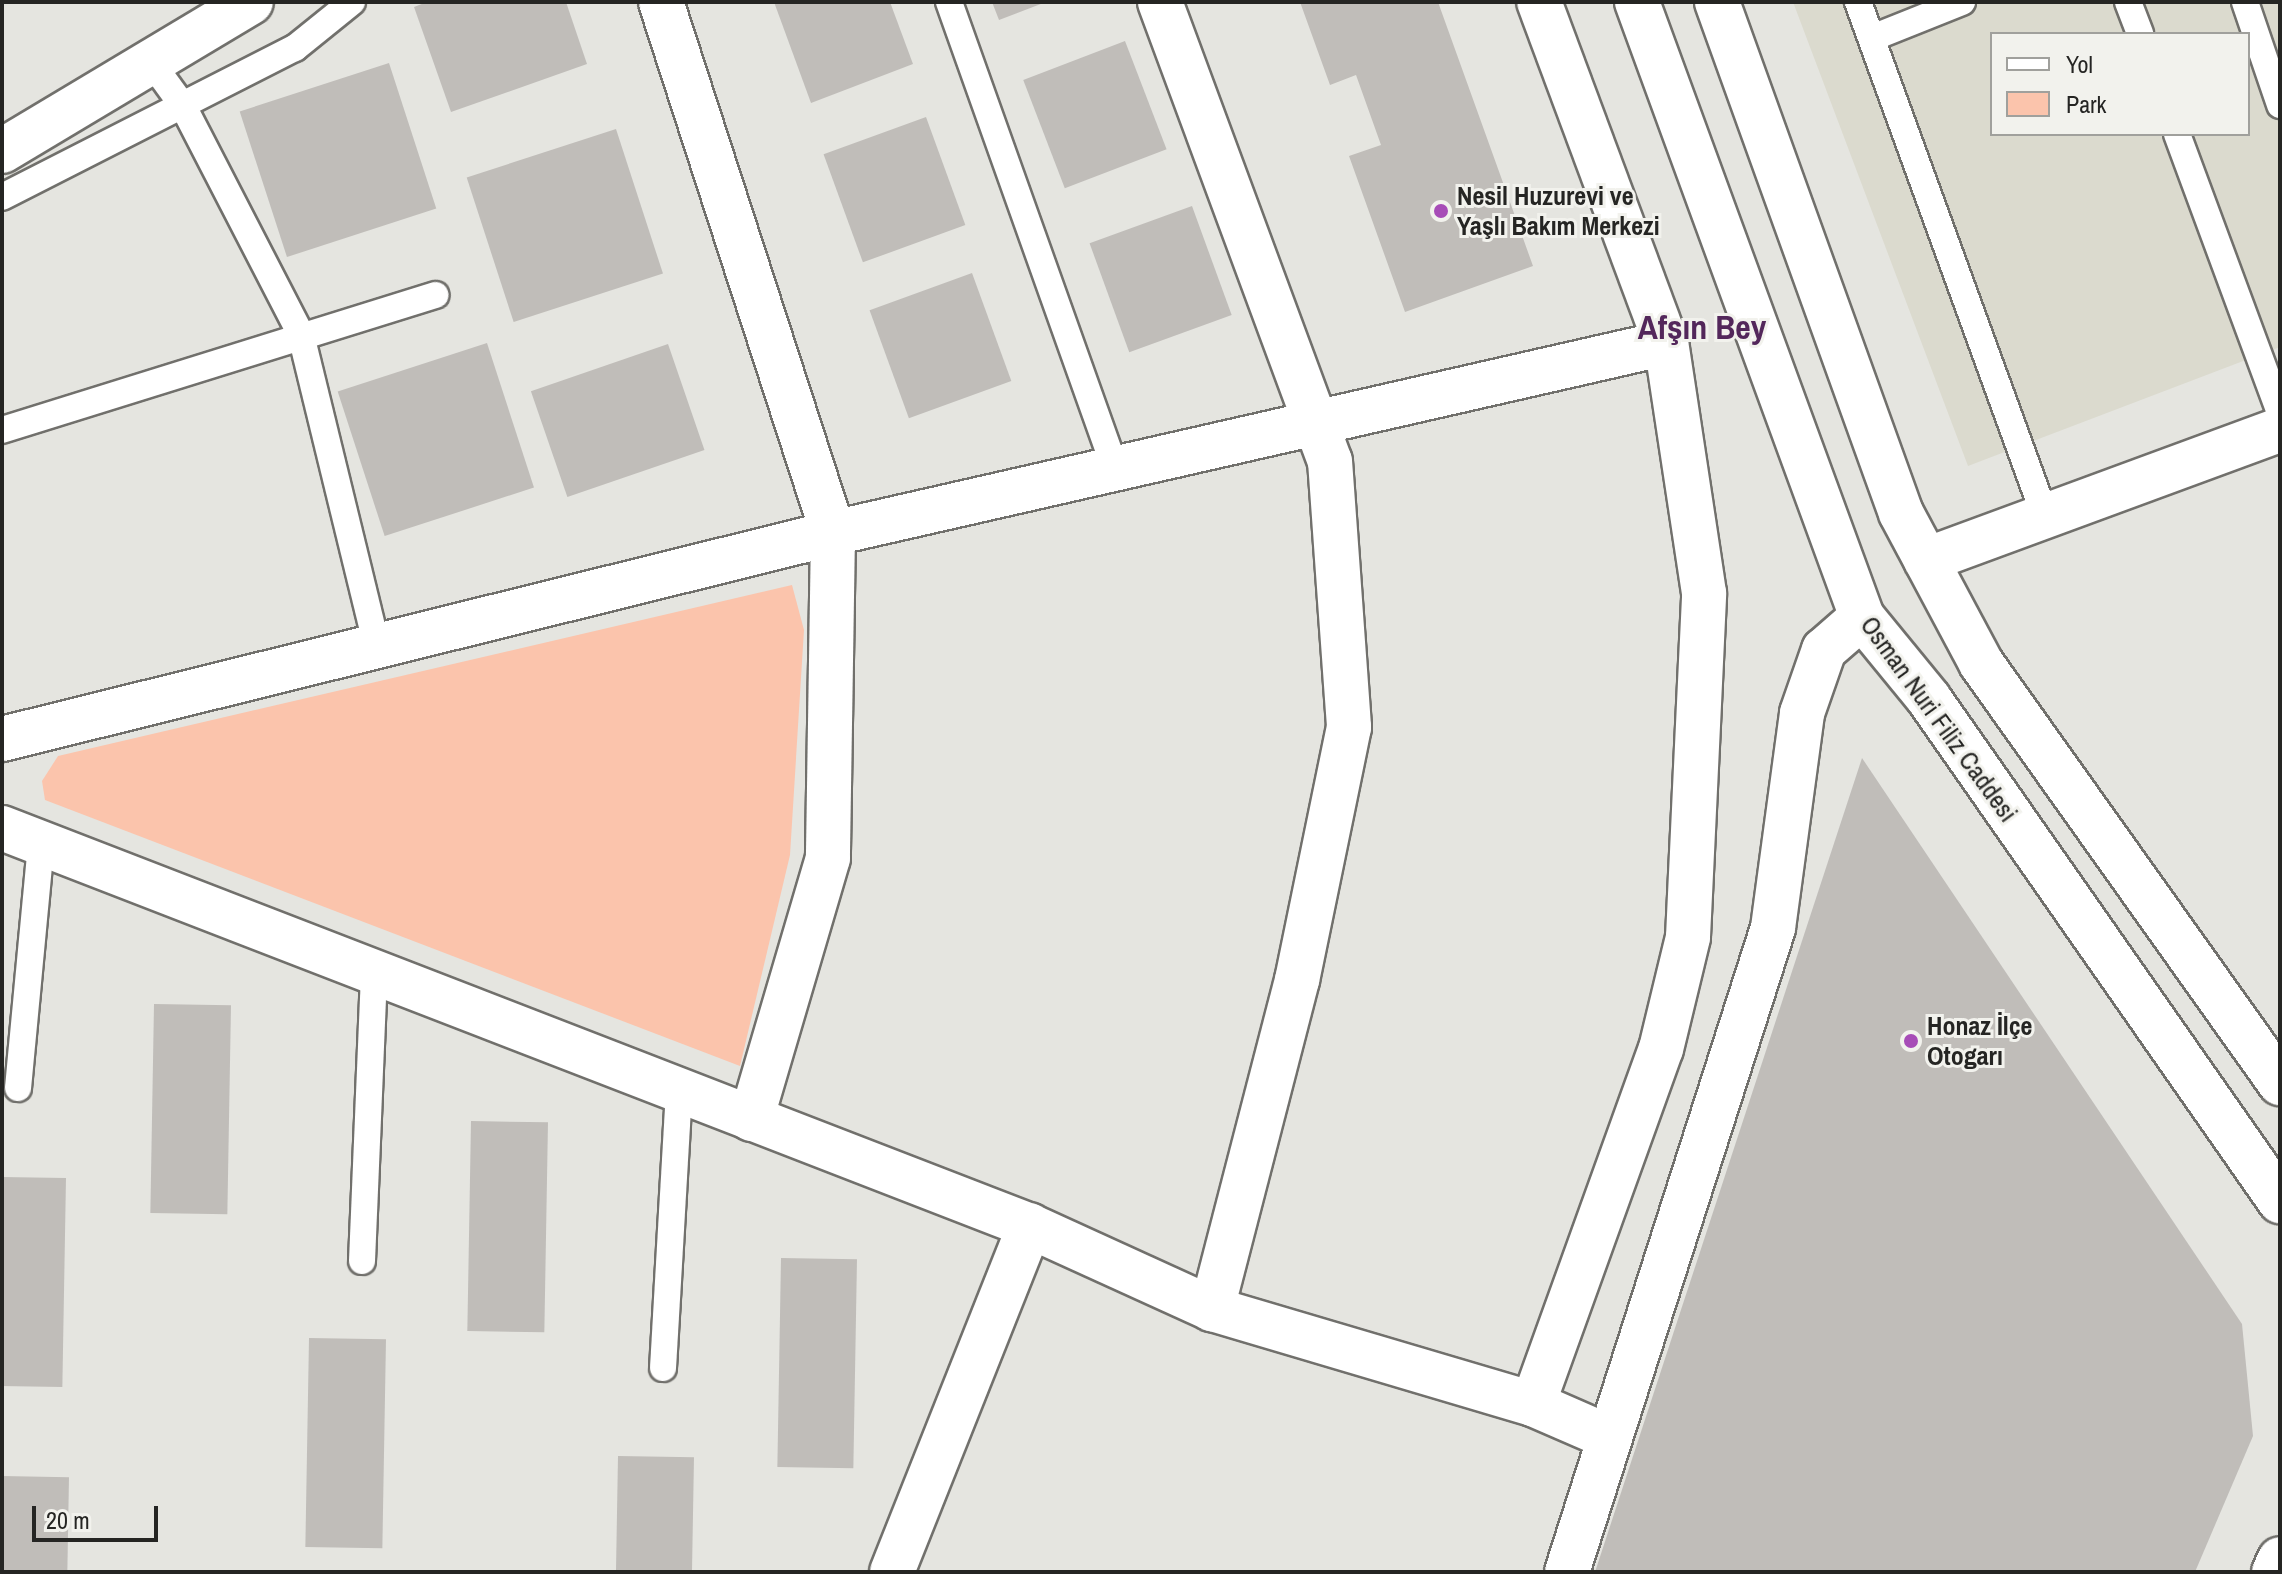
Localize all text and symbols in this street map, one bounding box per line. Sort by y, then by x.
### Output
legend [1990,32,2250,136]
text: Yol [2066,48,2093,80]
text: Park [2066,88,2106,120]
place label: Nesil Huzurevi ve Yaşlı Bakım Merkezi [1457,180,1660,242]
marker: Nesil Huzurevi ve Yaşlı Bakım Merkezi [1432,202,1450,220]
district label: Afşın Bey [1638,308,1766,348]
street label: Osman Nuri Filiz Caddesi [1854,610,2024,828]
place label: Honaz İlçe Otogarı [1927,1010,2032,1072]
marker: Honaz İlçe Otogarı [1902,1032,1920,1050]
scale bar [36,1490,162,1540]
text: 20 m [46,1504,90,1536]

